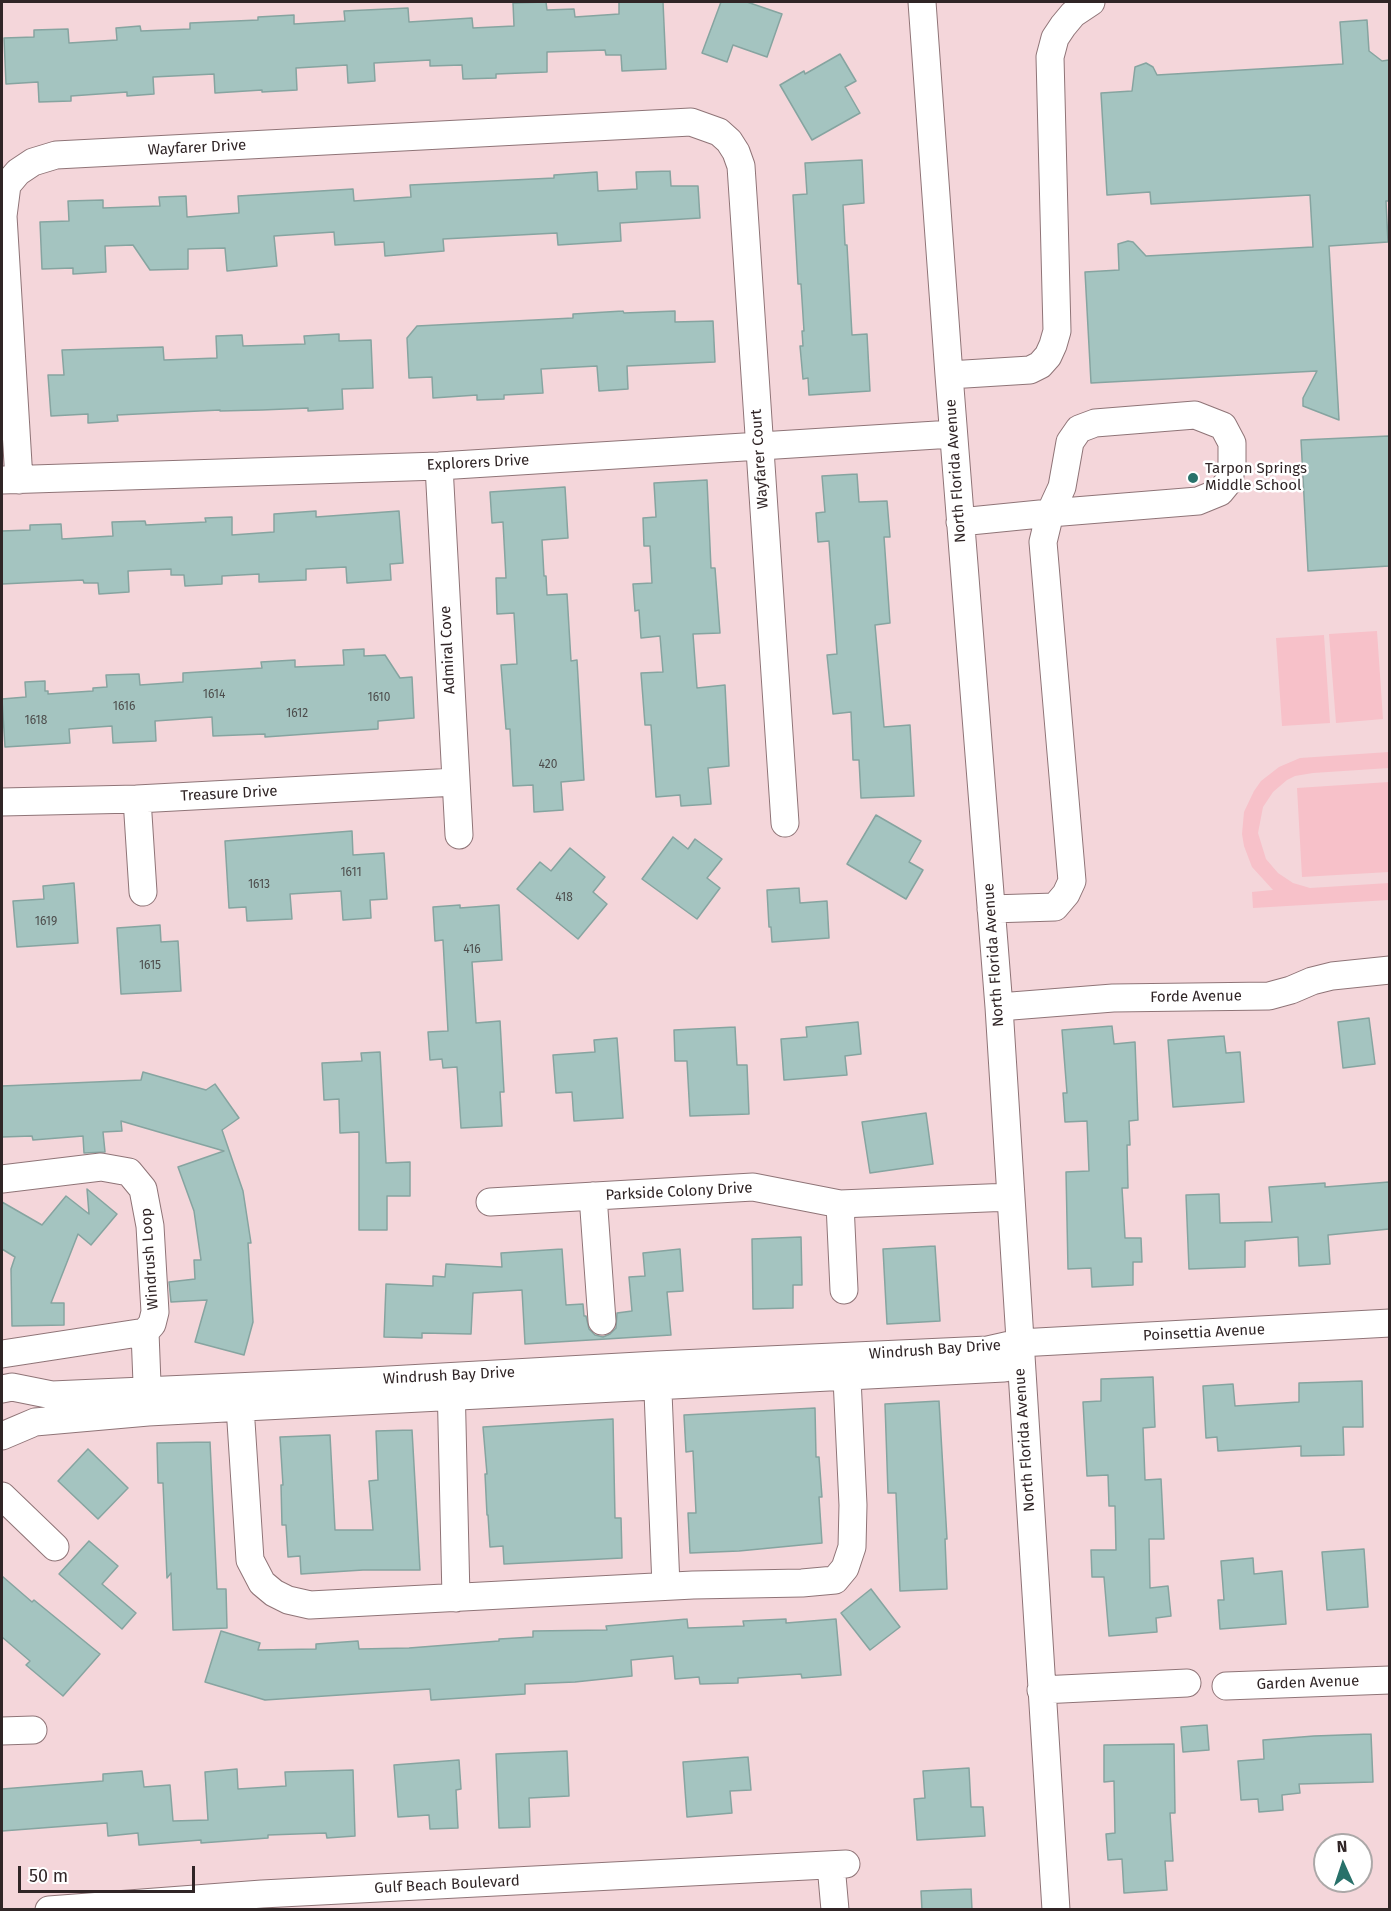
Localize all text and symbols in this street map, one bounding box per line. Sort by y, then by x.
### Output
street label: Wayfarer Drive [147,136,247,160]
street label: North Florida Avenue [942,398,970,544]
street label: Wayfarer Court [748,408,772,510]
street label: Explorers Drive [426,451,530,475]
place label: Tarpon Springs Middle School [1205,460,1307,495]
marker: Tarpon Springs Middle School [1186,471,1200,485]
street label: Admiral Cove [437,605,459,695]
house number: 1614 [203,688,225,702]
house number: 1610 [368,691,390,705]
house number: 1616 [113,700,135,714]
house number: 1612 [286,707,308,721]
house number: 1618 [25,714,47,728]
house number: 420 [539,758,557,772]
street label: Treasure Drive [180,782,278,806]
house number: 1611 [340,866,362,880]
house number: 1613 [248,878,270,892]
street label: North Florida Avenue [980,882,1008,1028]
house number: 418 [555,891,573,905]
house number: 1619 [35,915,57,929]
house number: 416 [463,943,481,957]
house number: 1615 [139,959,161,973]
street label: Forde Avenue [1150,987,1242,1007]
street label: Parkside Colony Drive [605,1179,753,1205]
street label: Windrush Loop [137,1207,163,1311]
street label: Poinsettia Avenue [1143,1321,1265,1345]
street label: Windrush Bay Drive [868,1336,1002,1364]
street label: Windrush Bay Drive [382,1364,516,1388]
street label: North Florida Avenue [1011,1367,1039,1513]
street label: Garden Avenue [1256,1672,1360,1694]
north arrow [1313,1833,1373,1893]
text: N [1336,1837,1348,1856]
scale bar [21,1854,198,1892]
text: 50 m [29,1865,68,1887]
street label: Gulf Beach Boulevard [374,1872,520,1898]

